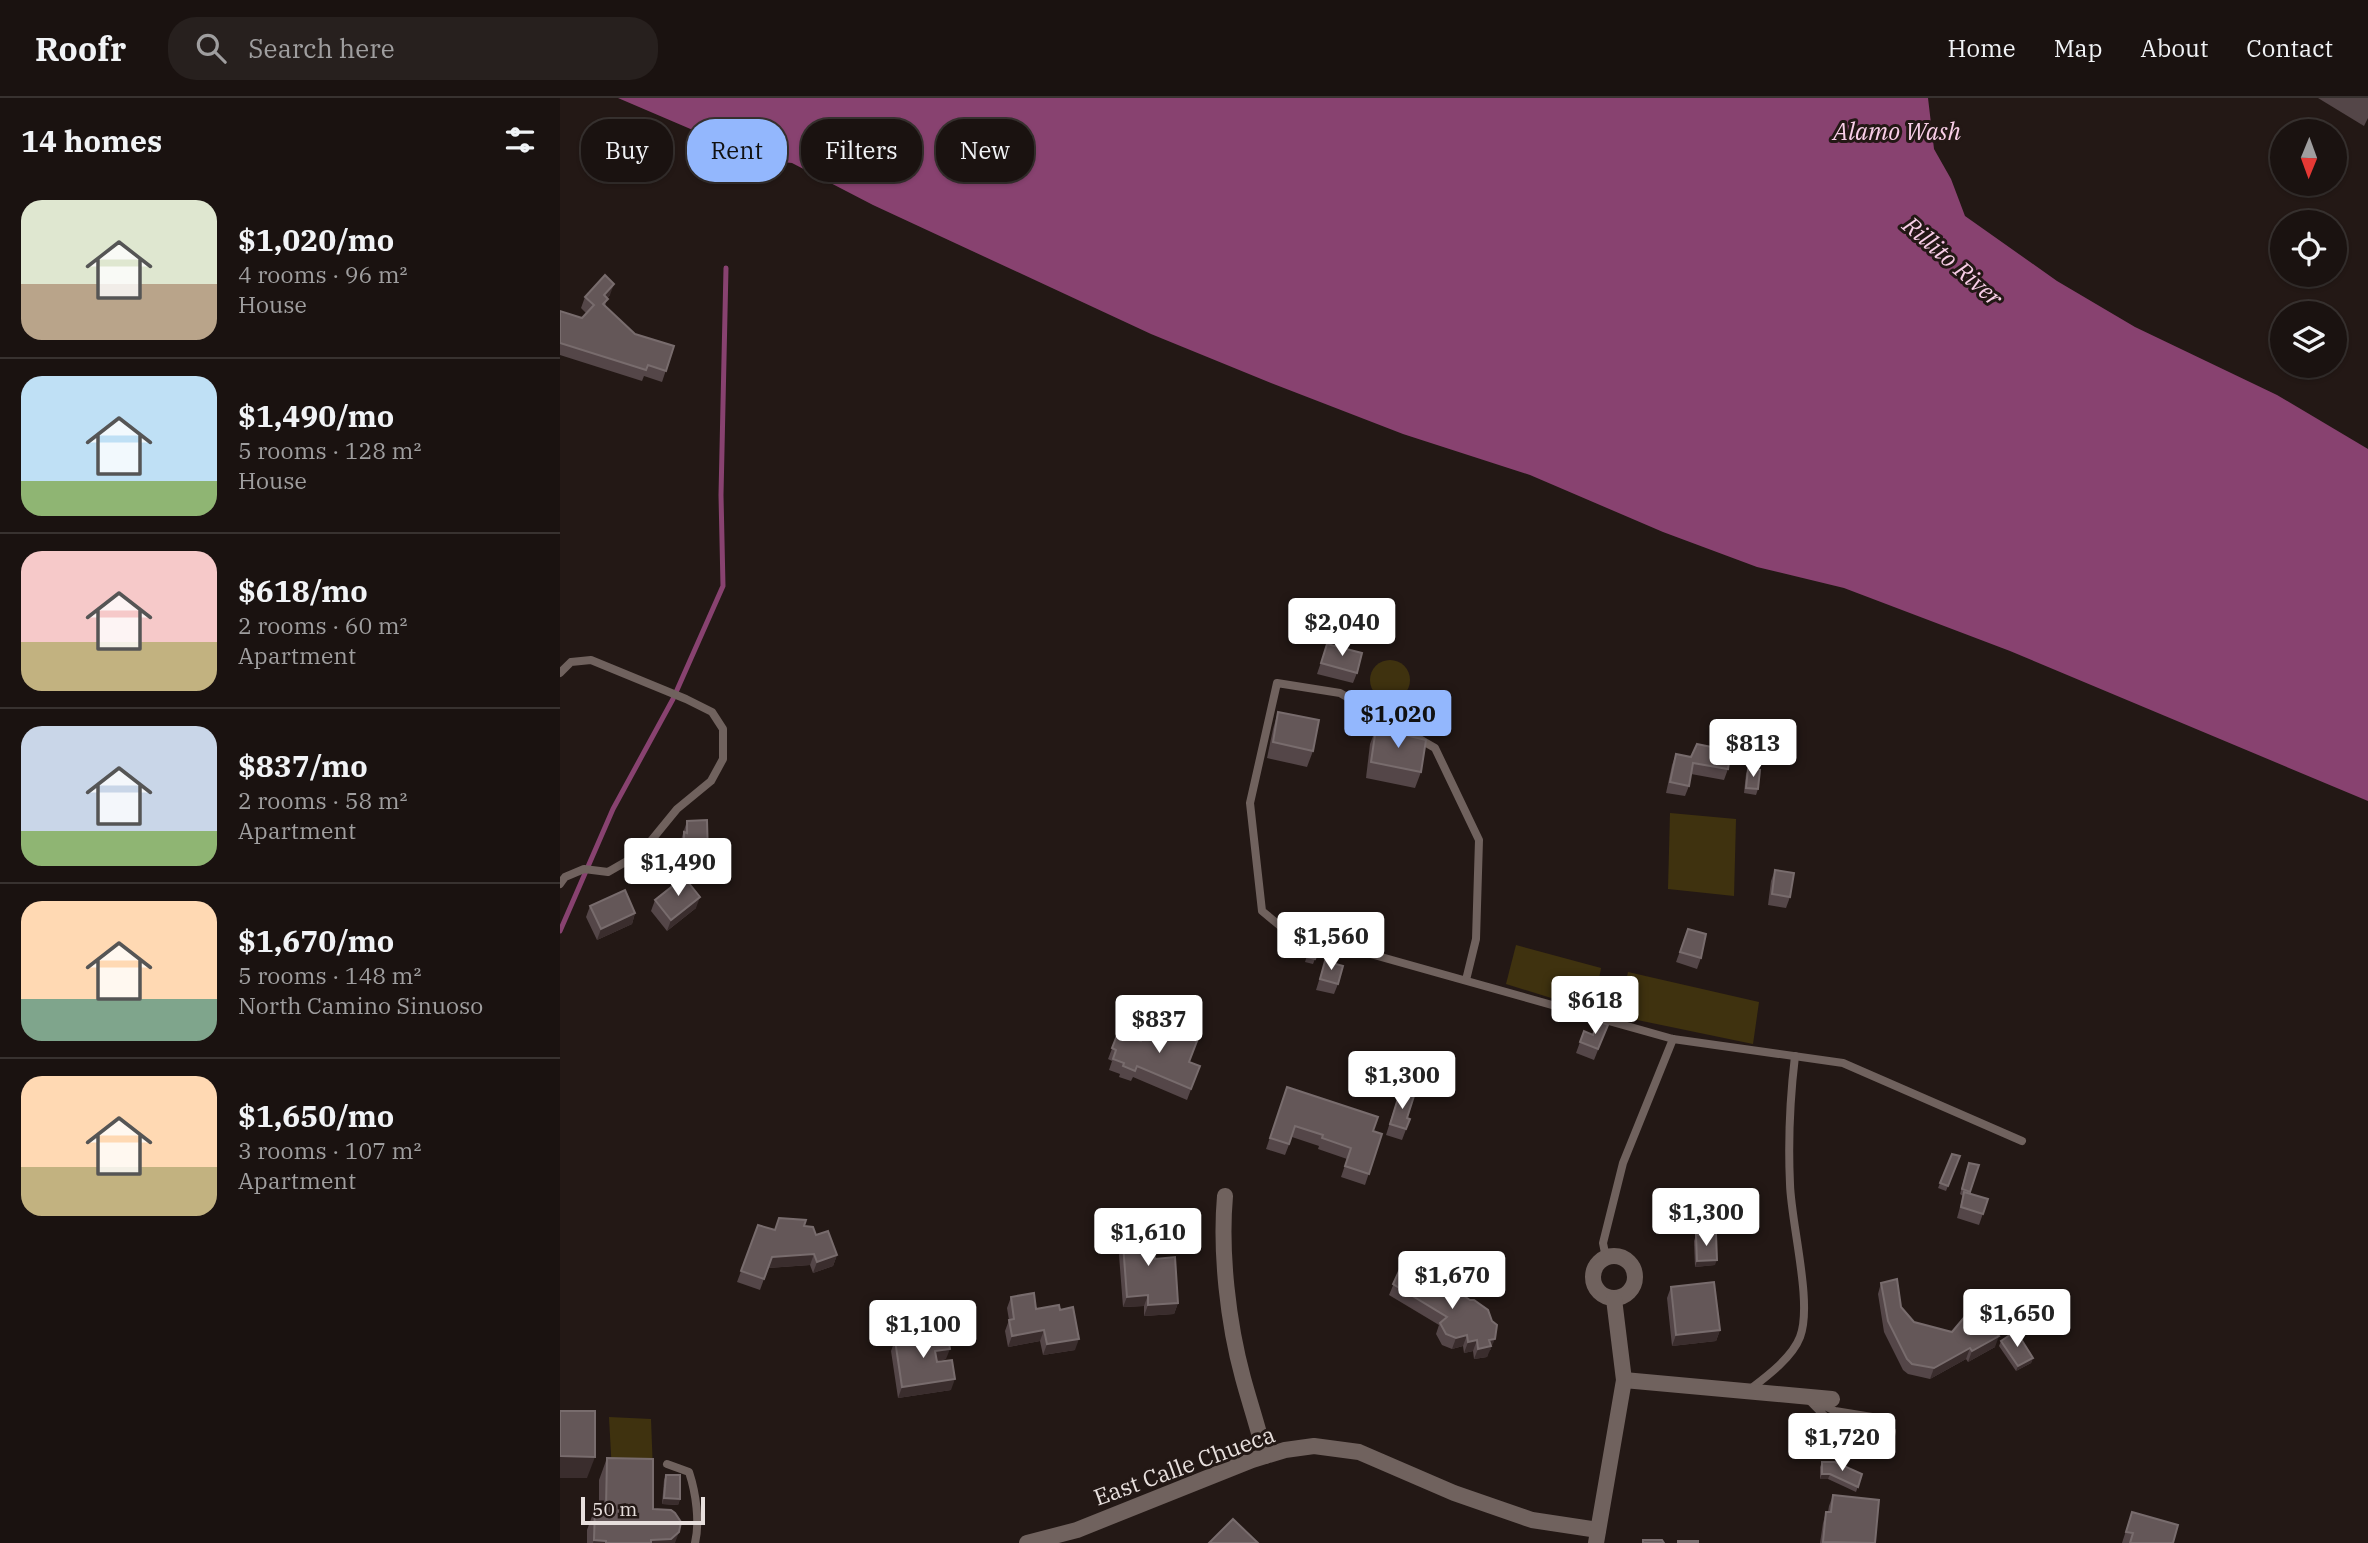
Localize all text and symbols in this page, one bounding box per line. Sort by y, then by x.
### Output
search box [168,17,658,80]
text: Roofr [35,27,126,70]
icon: search [192,29,230,67]
text: Search here [248,31,395,65]
text: Home [1948,32,2016,64]
text: Map [2054,32,2102,64]
text: About [2140,32,2208,64]
text: Contact [2246,32,2333,64]
water label: Alamo Wash [1831,115,1961,147]
chip: Buy [581,119,673,182]
chip: Rent [687,119,787,182]
chip: Filters [801,119,922,182]
chip: New [936,119,1034,182]
north arrow [2270,119,2347,196]
map controls [2270,119,2347,378]
text: 14 homes [21,121,162,160]
icon: filters [501,121,539,159]
water label: Rillito River [1896,208,2011,314]
button: locate [2270,210,2347,287]
text: $1,020/mo [238,220,394,259]
icon: home [77,228,161,312]
text: 4 rooms · 96 m² [238,259,408,289]
text: House [238,289,307,319]
button: layers [2270,301,2347,378]
text: $1,490/mo [238,396,394,435]
icon: home [77,404,161,488]
text: 5 rooms · 128 m² [238,435,421,465]
text: House [238,465,307,495]
text: $618/mo [238,571,368,610]
icon: home [77,579,161,663]
pin: $2,040 [1285,598,1399,658]
text: $2,040 [1304,606,1380,636]
text: 2 rooms · 60 m² [238,610,408,640]
text: Apartment [238,640,356,670]
pin: $1,020 [1341,690,1455,750]
text: $1,020 [1360,698,1436,728]
pin: $813 [1712,720,1794,779]
text: $813 [1725,727,1781,757]
text: $837/mo [238,746,368,785]
icon: home [77,754,161,838]
text: 2 rooms · 58 m² [238,785,408,815]
text: Apartment [238,815,356,845]
pin: $1,490 [621,838,735,898]
text: $1,490 [640,846,716,876]
pin: $1,560 [1274,912,1388,972]
text: $1,560 [1293,920,1369,950]
text: $1,670/mo [238,921,394,960]
icon: home [77,929,161,1013]
text: 5 rooms · 148 m² [238,960,421,990]
pin: $618 [1554,976,1636,1036]
text: $618 [1567,984,1623,1014]
text: North Camino Sinuoso [238,990,483,1020]
pin: $837 [1118,996,1200,1055]
text: $837 [1131,1003,1187,1033]
pin: $1,300 [1345,1052,1459,1111]
text: $1,300 [1364,1059,1440,1089]
text: $1,650/mo [238,1096,394,1135]
icon: home [77,1104,161,1188]
text: 3 rooms · 107 m² [238,1135,421,1165]
text: Apartment [238,1165,356,1195]
pin: $1,300 [1649,1188,1763,1248]
text: $1,300 [1668,1196,1744,1226]
pin: $1,610 [1091,1208,1205,1268]
text: $1,610 [1110,1216,1186,1246]
pin: $1,670 [1395,1252,1509,1311]
text: $1,670 [1414,1259,1490,1289]
pin: $1,650 [1960,1290,2074,1349]
text: $1,650 [1979,1297,2055,1327]
pin: $1,100 [866,1300,980,1360]
text: $1,100 [885,1308,961,1338]
pin: $1,720 [1785,1414,1899,1473]
street label: East Calle Chueca [1089,1418,1279,1512]
text: $1,720 [1804,1421,1880,1451]
scale bar [581,1494,705,1526]
text: 50 m [592,1497,637,1521]

